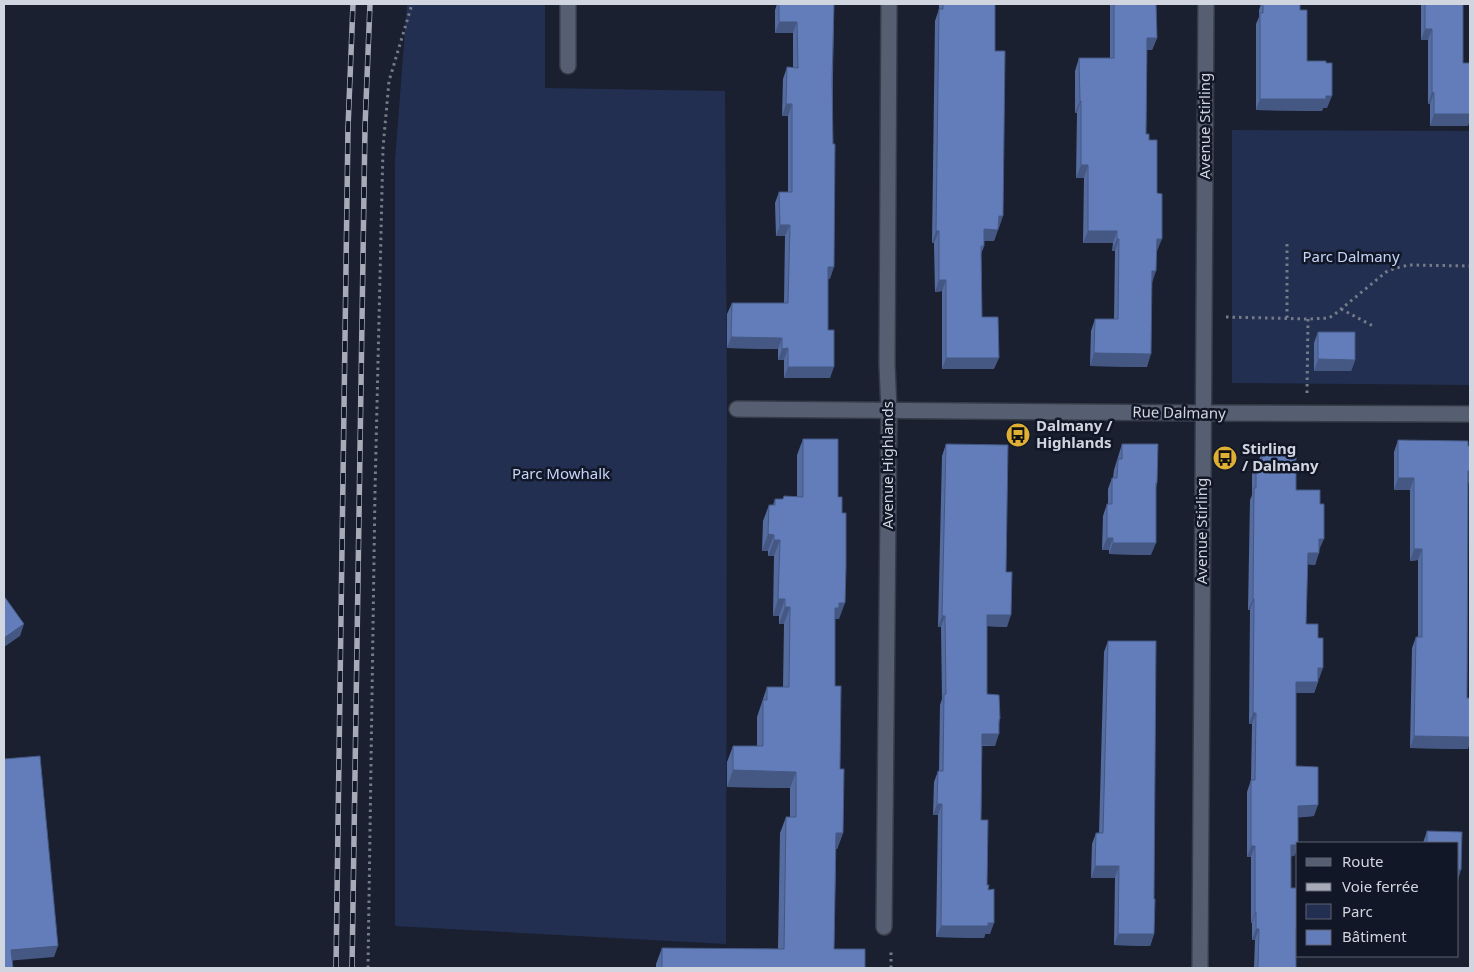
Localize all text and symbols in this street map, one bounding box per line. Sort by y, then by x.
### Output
street label: Avenue Stirling [1194,73,1214,179]
park label: Parc Dalmany [1302,246,1400,266]
street label: Avenue Highlands [877,401,897,529]
street label: Rue Dalmany [1132,401,1226,423]
place label: Dalmany / Highlands [1036,415,1113,452]
bus stop icon: Dalmany / Highlands [1005,422,1031,448]
place label: Stirling / Dalmany [1242,438,1319,475]
bus stop icon: Stirling / Dalmany [1212,445,1238,471]
park label: Parc Mowhalk [512,463,610,483]
street label: Avenue Stirling [1191,478,1211,584]
legend [1296,842,1459,957]
text: Route [1342,851,1384,871]
text: Voie ferrée [1342,876,1419,896]
text: Parc [1342,901,1373,921]
text: Bâtiment [1342,926,1407,946]

